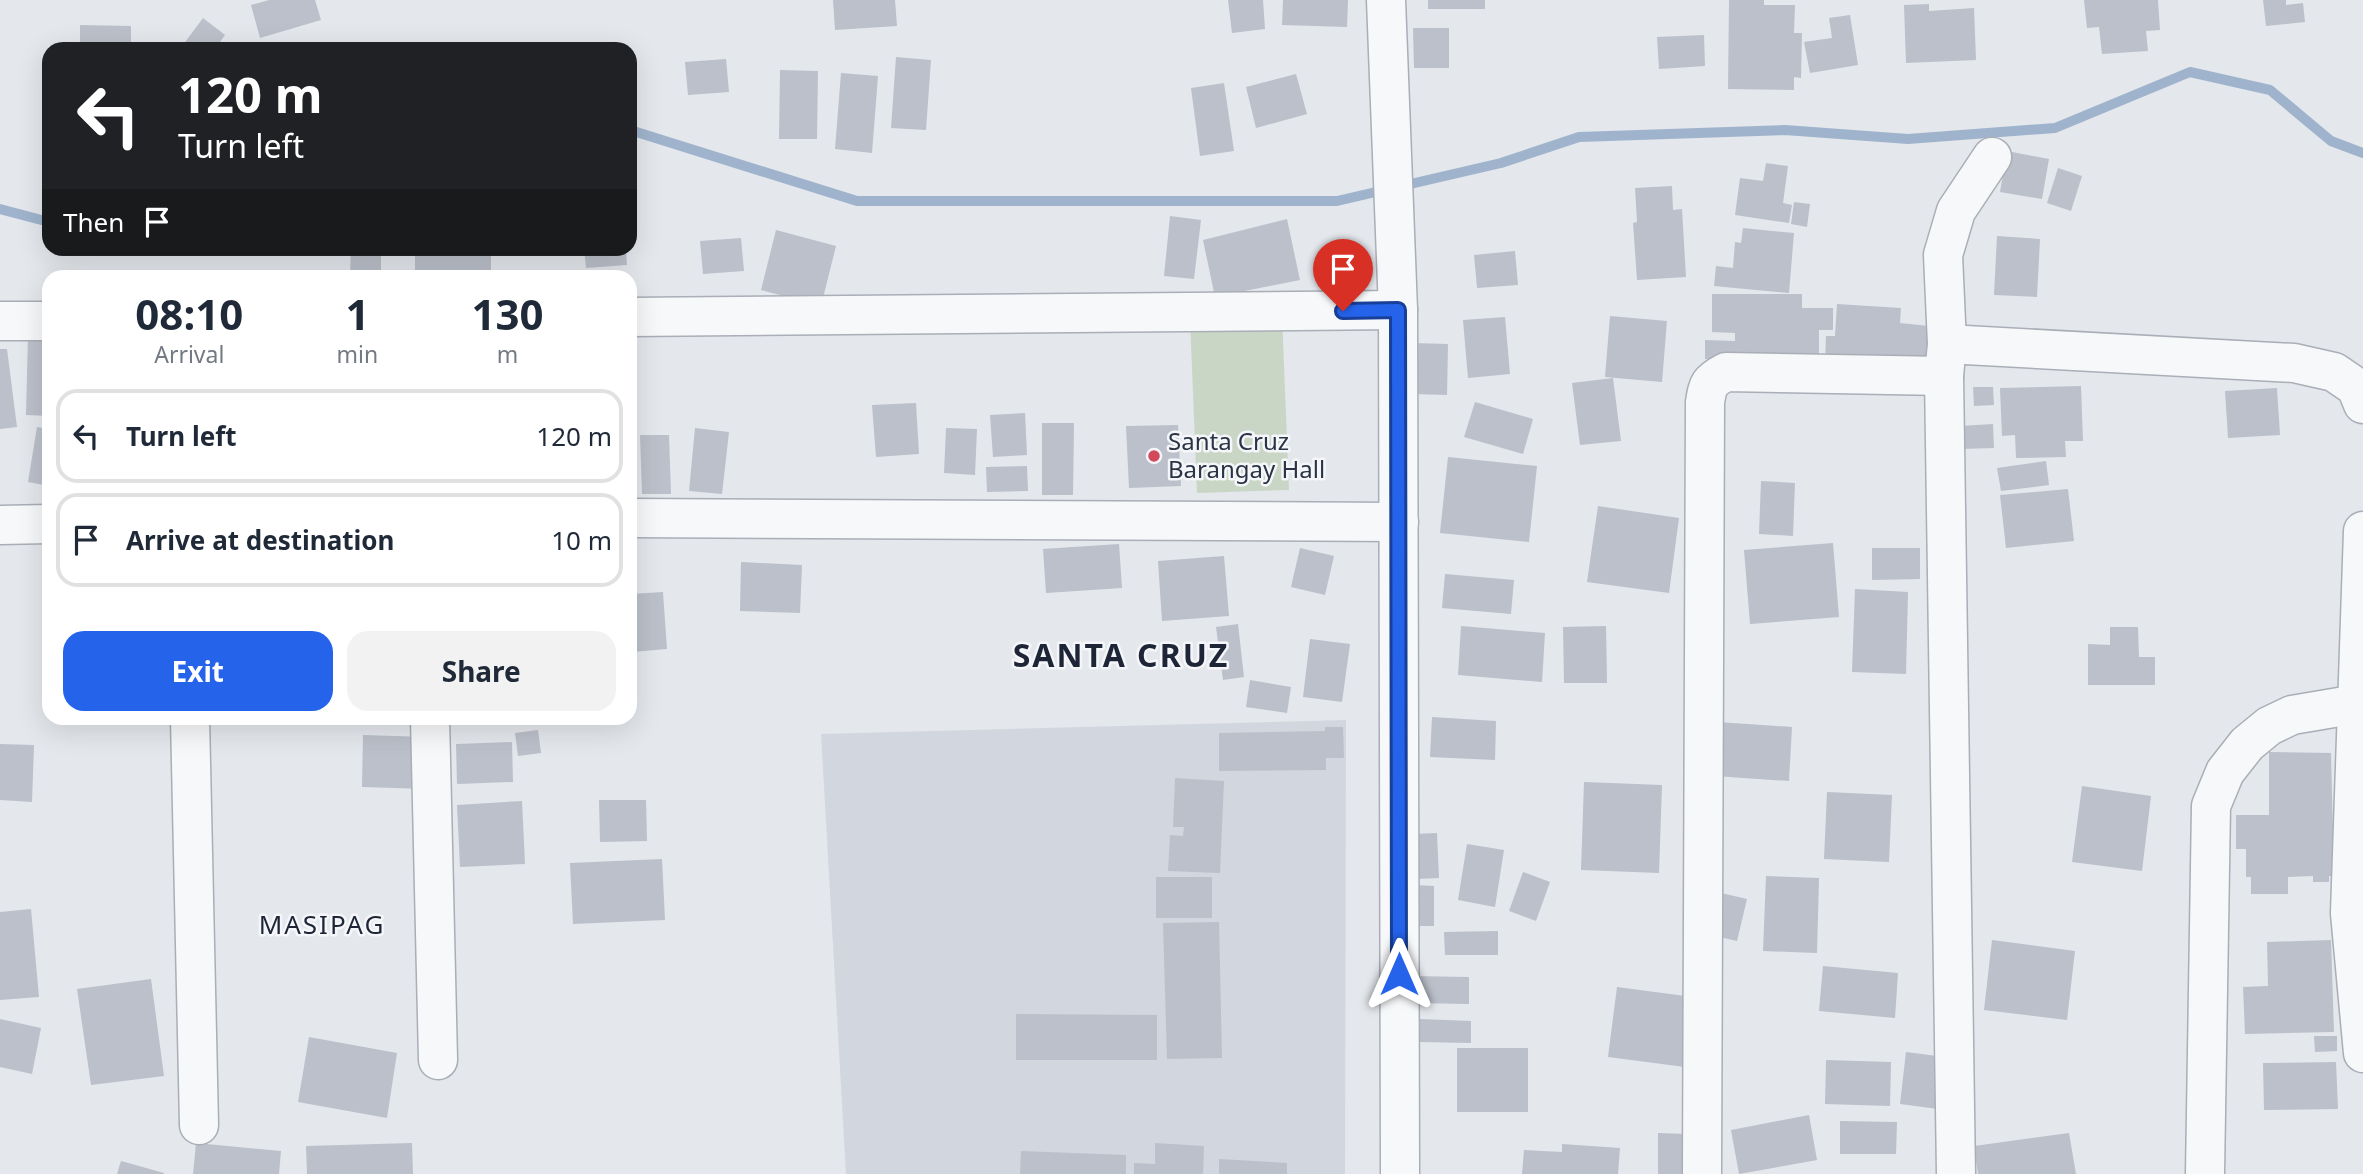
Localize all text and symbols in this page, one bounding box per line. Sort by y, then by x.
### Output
text: 120 m [178,61,323,127]
icon: left [63,70,154,161]
text: Turn left [178,124,304,167]
icon: arrive [138,203,176,241]
text: Then [63,204,124,240]
pin [1313,239,1373,311]
icon: arrive [1324,250,1362,288]
text: 08:10 [135,285,243,342]
text: 1 [345,285,369,342]
text: 130 [472,285,544,342]
text: Arrival [154,338,224,370]
text: min [337,338,378,370]
text: m [497,338,518,370]
icon: left [67,417,105,455]
text: Turn left [126,418,237,454]
text: 120 m [536,418,612,454]
place label: Santa Cruz Barangay Hall [1168,424,1325,485]
marker: Santa Cruz Barangay Hall [1146,448,1162,464]
icon: arrive [67,521,105,559]
text: Arrive at destination [126,522,395,558]
text: 10 m [551,522,612,558]
button: Exit [63,631,333,711]
button: Share [347,631,616,711]
district label: SANTA CRUZ [1013,633,1229,676]
district label: MASIPAG [259,906,385,942]
position arrow [1362,937,1436,1011]

